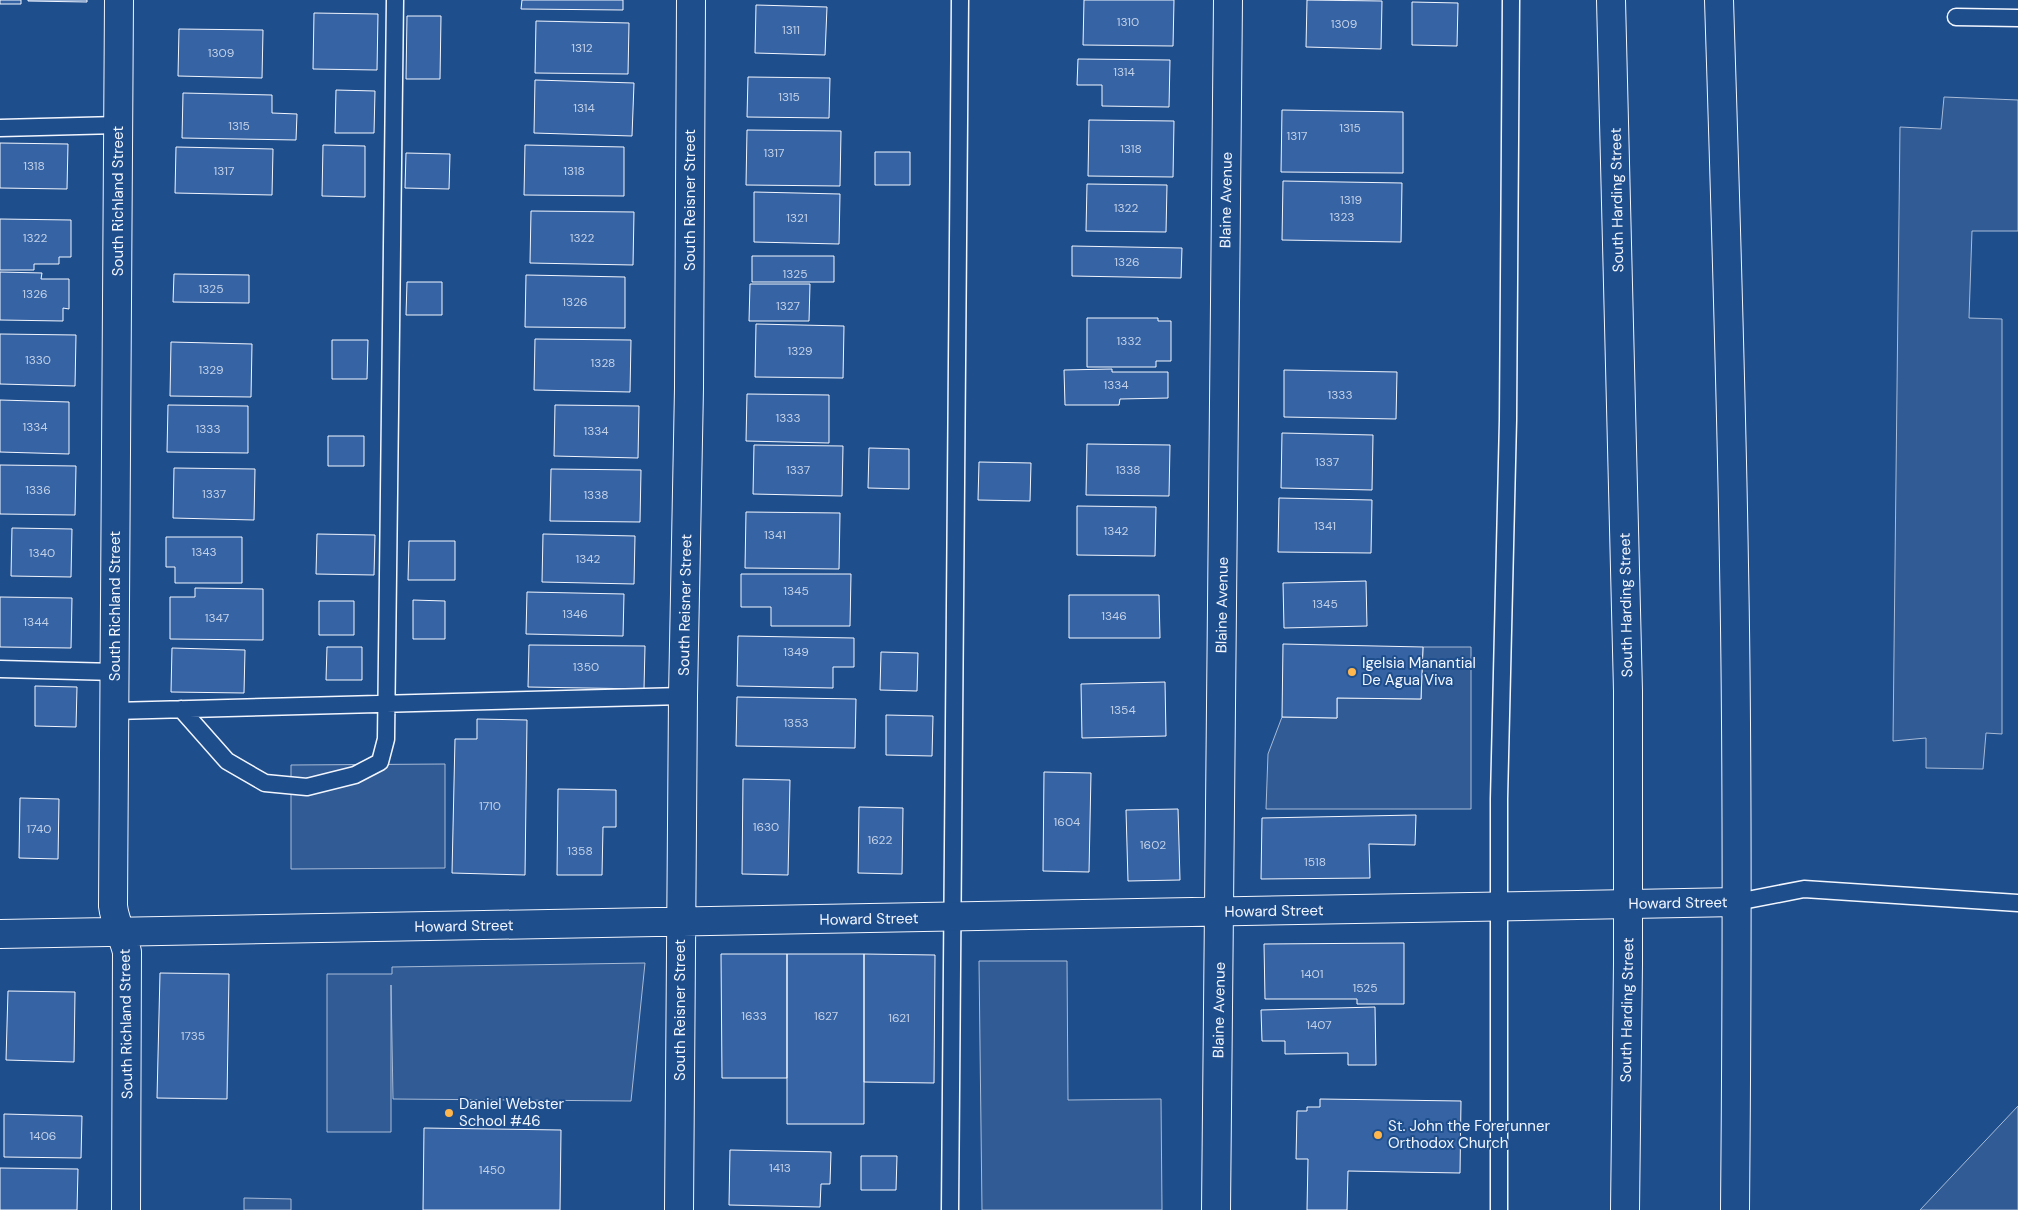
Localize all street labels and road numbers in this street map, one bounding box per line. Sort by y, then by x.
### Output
street label: South Richland Street [108,126,128,276]
street label: South Harding Street [1606,127,1628,273]
street label: South Reisner Street [680,129,700,271]
street label: Blaine Avenue [1215,152,1237,248]
street label: South Richland Street [105,531,125,681]
street label: South Harding Street [1615,532,1637,678]
street label: South Reisner Street [674,534,696,676]
street label: Blaine Avenue [1211,557,1233,653]
street label: Howard Street [1628,892,1728,914]
street label: Howard Street [1224,900,1324,922]
street label: Howard Street [819,908,919,930]
street label: Howard Street [414,915,514,937]
street label: South Harding Street [1616,937,1638,1083]
street label: South Reisner Street [670,939,690,1081]
street label: South Richland Street [115,949,137,1099]
street label: Blaine Avenue [1208,962,1230,1058]

